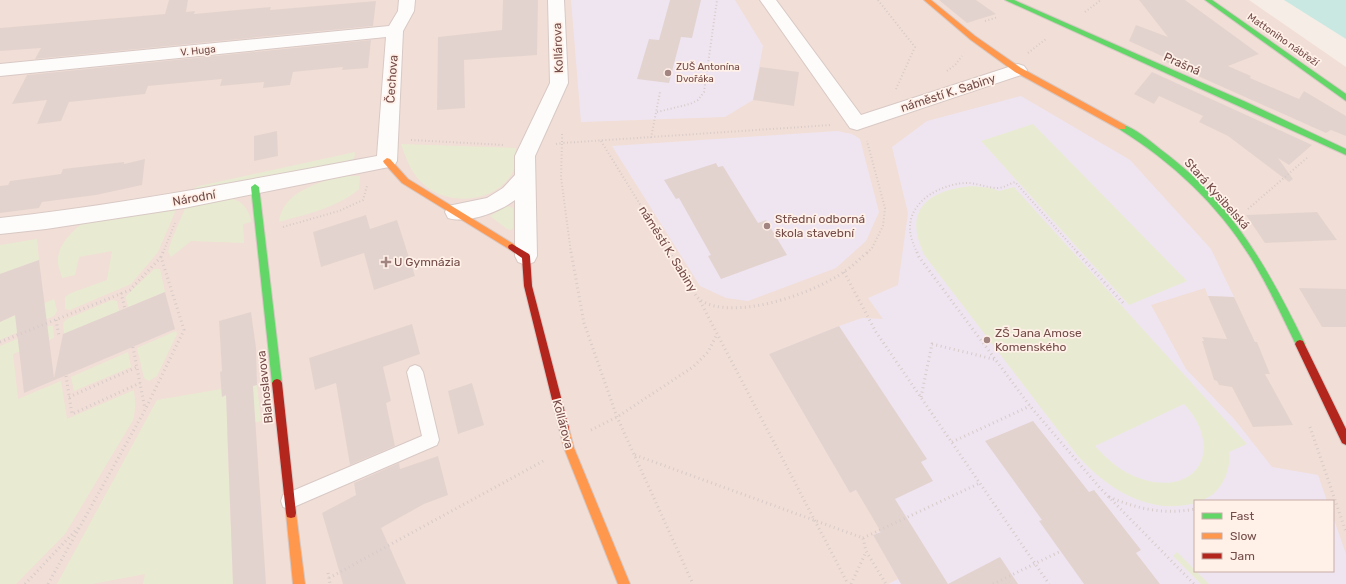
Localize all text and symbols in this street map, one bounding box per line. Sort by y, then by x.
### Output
street label: Mattoniho nábřeží [1245,11,1321,69]
street label: Kollárova [550,23,566,73]
street label: V. Huga [180,43,216,59]
street label: Prašná [1161,50,1203,78]
street label: Čechova [383,54,401,104]
place label: ZUŠ Antonína Dvořáka [676,61,740,85]
marker: ZUŠ Antonína Dvořáka [663,68,673,78]
street label: náměstí K. Sabiny [899,71,998,115]
street label: Stará Kysibelská [1182,156,1252,232]
street label: Národní [171,187,218,209]
street label: náměstí K. Sabiny [636,203,700,295]
place label: Střední odborná škola stavební [775,212,865,240]
marker: Střední odborná škola stavební [762,221,772,231]
place label: U Gymnázia [394,255,460,269]
marker: U Gymnázia [381,257,391,267]
place label: ZŠ Jana Amose Komenského [995,326,1082,354]
marker: ZŠ Jana Amose Komenského [982,335,992,345]
street label: Blahoslavova [254,350,276,424]
street label: Kollárova [550,398,576,450]
legend [1194,500,1334,572]
text: Fast [1230,509,1254,523]
text: Slow [1230,529,1257,543]
text: Jam [1230,549,1255,563]

